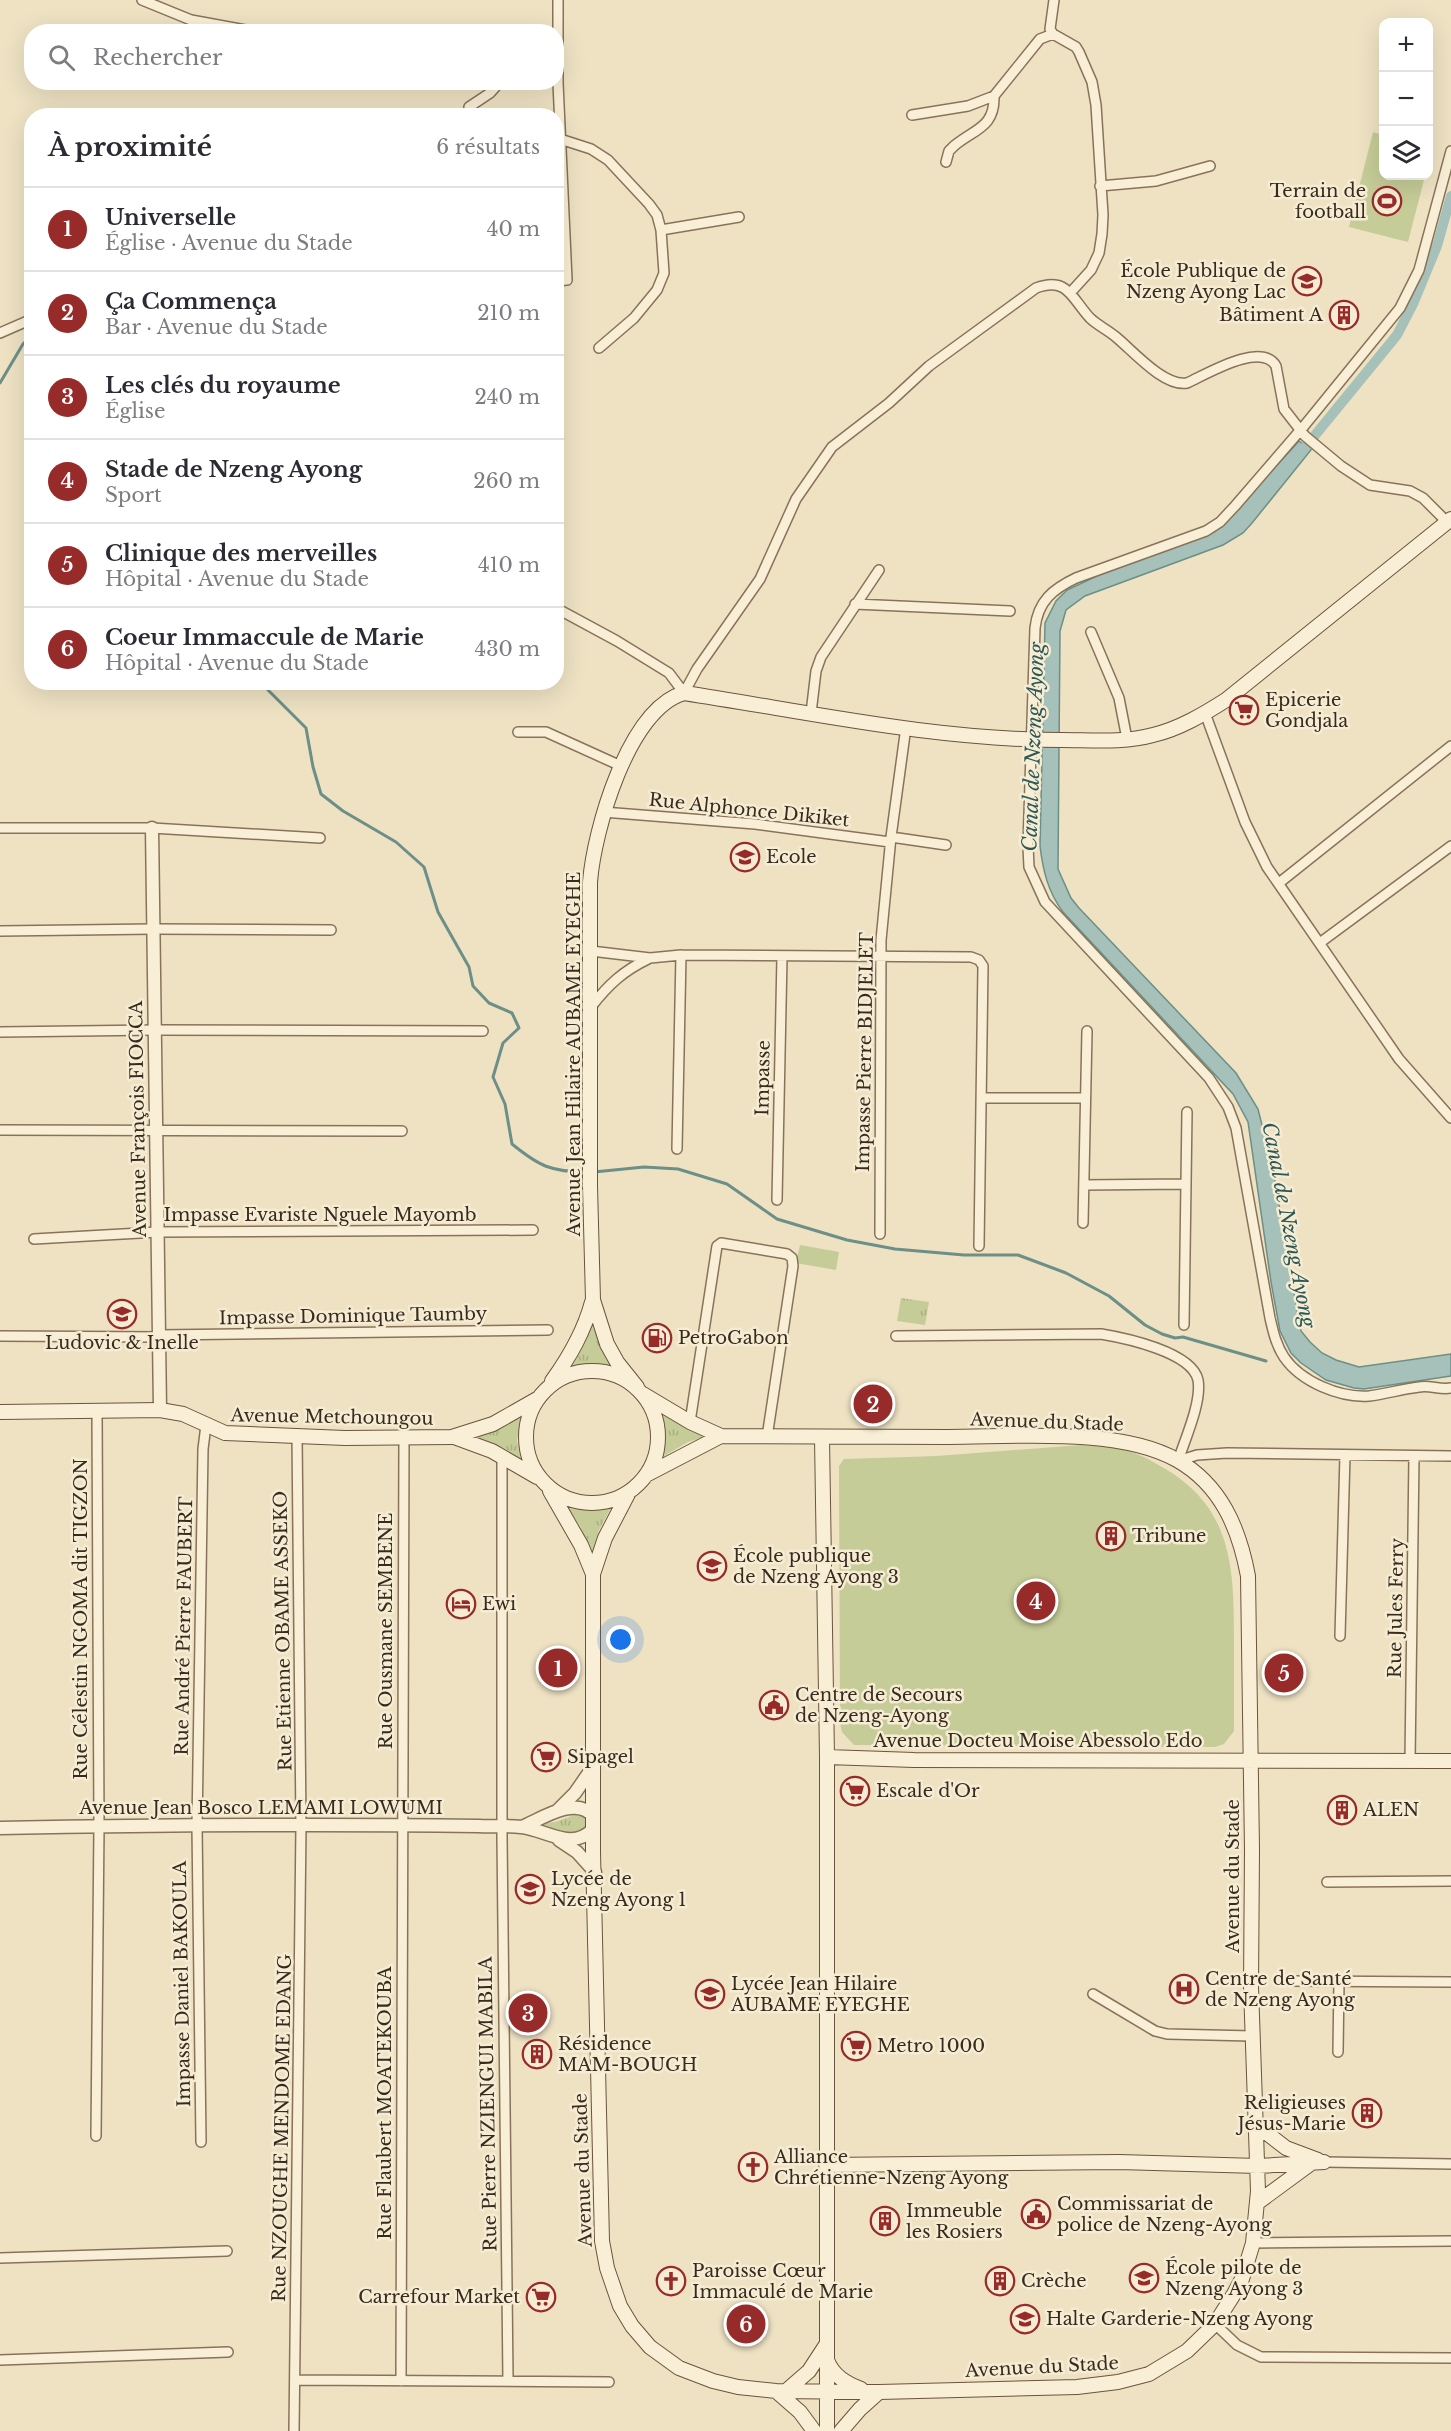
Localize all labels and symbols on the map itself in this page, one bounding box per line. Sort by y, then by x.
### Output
place label: Terrain de football [1270,180,1366,223]
sports icon: Terrain de football [1371,185,1403,217]
place label: École Publique de Nzeng Ayong Lac [1120,259,1286,303]
school or university icon: École Publique de Nzeng Ayong Lac [1291,265,1323,297]
building icon: Bâtiment A [1328,299,1360,331]
place label: Bâtiment A [1219,304,1324,326]
water label: Canal de Nzeng Ayong [1017,641,1049,852]
place label: Epicerie Gondjala [1265,689,1348,732]
supermarket icon: Epicerie Gondjala [1228,694,1260,726]
street label: Rue Alphonce Dikiket [648,789,851,831]
school or university icon: Ecole [729,841,761,873]
place label: Ecole [766,846,817,868]
street label: Avenue Jean Hilaire AUBAME EYEGHE [563,872,585,1237]
street label: Impasse Pierre BIDJELET [852,931,878,1172]
street label: Avenue François FIOCCA [125,999,151,1238]
street label: Impasse [751,1040,775,1116]
water label: Canal de Nzeng Ayong [1257,1120,1321,1331]
street label: Impasse Evariste Nguele Mayomb [164,1204,476,1226]
school or university icon: Ludovic & Inelle [106,1298,138,1330]
street label: Impasse Dominique Taumby [219,1303,488,1329]
fuel station icon: PetroGabon [641,1322,673,1354]
place label: PetroGabon [678,1327,789,1349]
place label: Ludovic & Inelle [45,1332,199,1354]
pin: 2 [854,1382,892,1426]
street label: Avenue Metchoungou [229,1404,434,1430]
street label: Avenue du Stade [969,1408,1124,1436]
street label: Rue Célestin NGOMA dit TIGZON [70,1458,92,1780]
street label: Rue Etienne OBAME ASSEKO [270,1491,296,1771]
street label: Rue André Pierre FAUBERT [171,1496,197,1756]
street label: Rue Ousmane SEMBENE [375,1513,397,1749]
building icon: Tribune [1095,1520,1127,1552]
place label: Tribune [1132,1525,1206,1547]
street label: Rue Jules Ferry [1384,1537,1408,1678]
place label: École publique de Nzeng Ayong 3 [733,1544,899,1588]
school or university icon: École publique de Nzeng Ayong 3 [696,1550,728,1582]
pin: 4 [1016,1578,1056,1624]
hotel icon: Ewi [445,1588,477,1620]
place label: Ewi [482,1593,516,1615]
your location [606,1625,635,1654]
pin: 1 [538,1646,578,1690]
pin: 5 [1264,1650,1304,1696]
place label: Centre de Secours de Nzeng-Ayong [795,1684,963,1727]
public building icon: Centre de Secours de Nzeng-Ayong [758,1689,790,1721]
street label: Avenue Docteu Moise Abessolo Edo [872,1730,1203,1752]
supermarket icon: Sipagel [530,1741,562,1773]
place label: Sipagel [567,1746,634,1768]
supermarket icon: Escale d'Or [839,1775,871,1807]
place label: Escale d'Or [876,1780,980,1802]
building icon: ALEN [1326,1794,1358,1826]
street label: Avenue Jean Bosco LEMAMI LOWUMI [78,1797,443,1819]
street label: Avenue du Stade [1222,1799,1244,1954]
place label: ALEN [1362,1799,1419,1821]
street label: Impasse Daniel BAKOULA [169,1860,195,2107]
place label: Lycée de Nzeng Ayong 1 [551,1868,686,1911]
school or university icon: Lycée de Nzeng Ayong 1 [514,1873,546,1905]
street label: Rue NZOUGHE MENDOME EDANG [268,1953,296,2302]
street label: Rue Pierre NZIENGUI MABILA [474,1955,502,2252]
street label: Rue Flaubert MOATEKOUBA [374,1965,396,2240]
place label: Centre de Santé de Nzeng Ayong [1205,1968,1355,2011]
place label: Lycée Jean Hilaire AUBAME EYEGHE [730,1973,910,2016]
hospital icon: Centre de Santé de Nzeng Ayong [1168,1973,1200,2005]
school or university icon: Lycée Jean Hilaire AUBAME EYEGHE [694,1978,726,2010]
pin: 3 [508,1990,548,2036]
supermarket icon: Metro 1000 [840,2030,872,2062]
place label: Résidence MAM-BOUGH [558,2033,697,2076]
place label: Metro 1000 [877,2035,985,2057]
building icon: Résidence MAM-BOUGH [521,2038,553,2070]
place label: Religieuses Jésus-Marie [1236,2092,1346,2135]
street label: Avenue du Stade [569,2093,597,2248]
building icon: Religieuses Jésus-Marie [1351,2097,1383,2129]
place label: Alliance Chrétienne-Nzeng Ayong [773,2146,1009,2189]
church icon: Alliance Chrétienne-Nzeng Ayong [737,2151,769,2183]
place label: Commissariat de police de Nzeng-Ayong [1057,2193,1272,2236]
public building icon: Commissariat de police de Nzeng-Ayong [1020,2198,1052,2230]
place label: Immeuble les Rosiers [906,2200,1003,2243]
building icon: Immeuble les Rosiers [869,2205,901,2237]
place label: École pilote de Nzeng Ayong 3 [1165,2256,1303,2300]
place label: Paroisse Cœur Immaculé de Marie [692,2260,873,2303]
school or university icon: École pilote de Nzeng Ayong 3 [1128,2262,1160,2294]
church icon: Paroisse Cœur Immaculé de Marie [655,2265,687,2297]
building icon: Crèche [984,2265,1016,2297]
place label: Crèche [1021,2270,1086,2292]
supermarket icon: Carrefour Market [525,2281,557,2313]
place label: Carrefour Market [358,2286,520,2308]
pin: 6 [726,2302,766,2346]
school or university icon: Halte Garderie-Nzeng Ayong [1009,2303,1041,2335]
place label: Halte Garderie-Nzeng Ayong [1046,2308,1313,2330]
street label: Avenue du Stade [964,2352,1119,2382]

